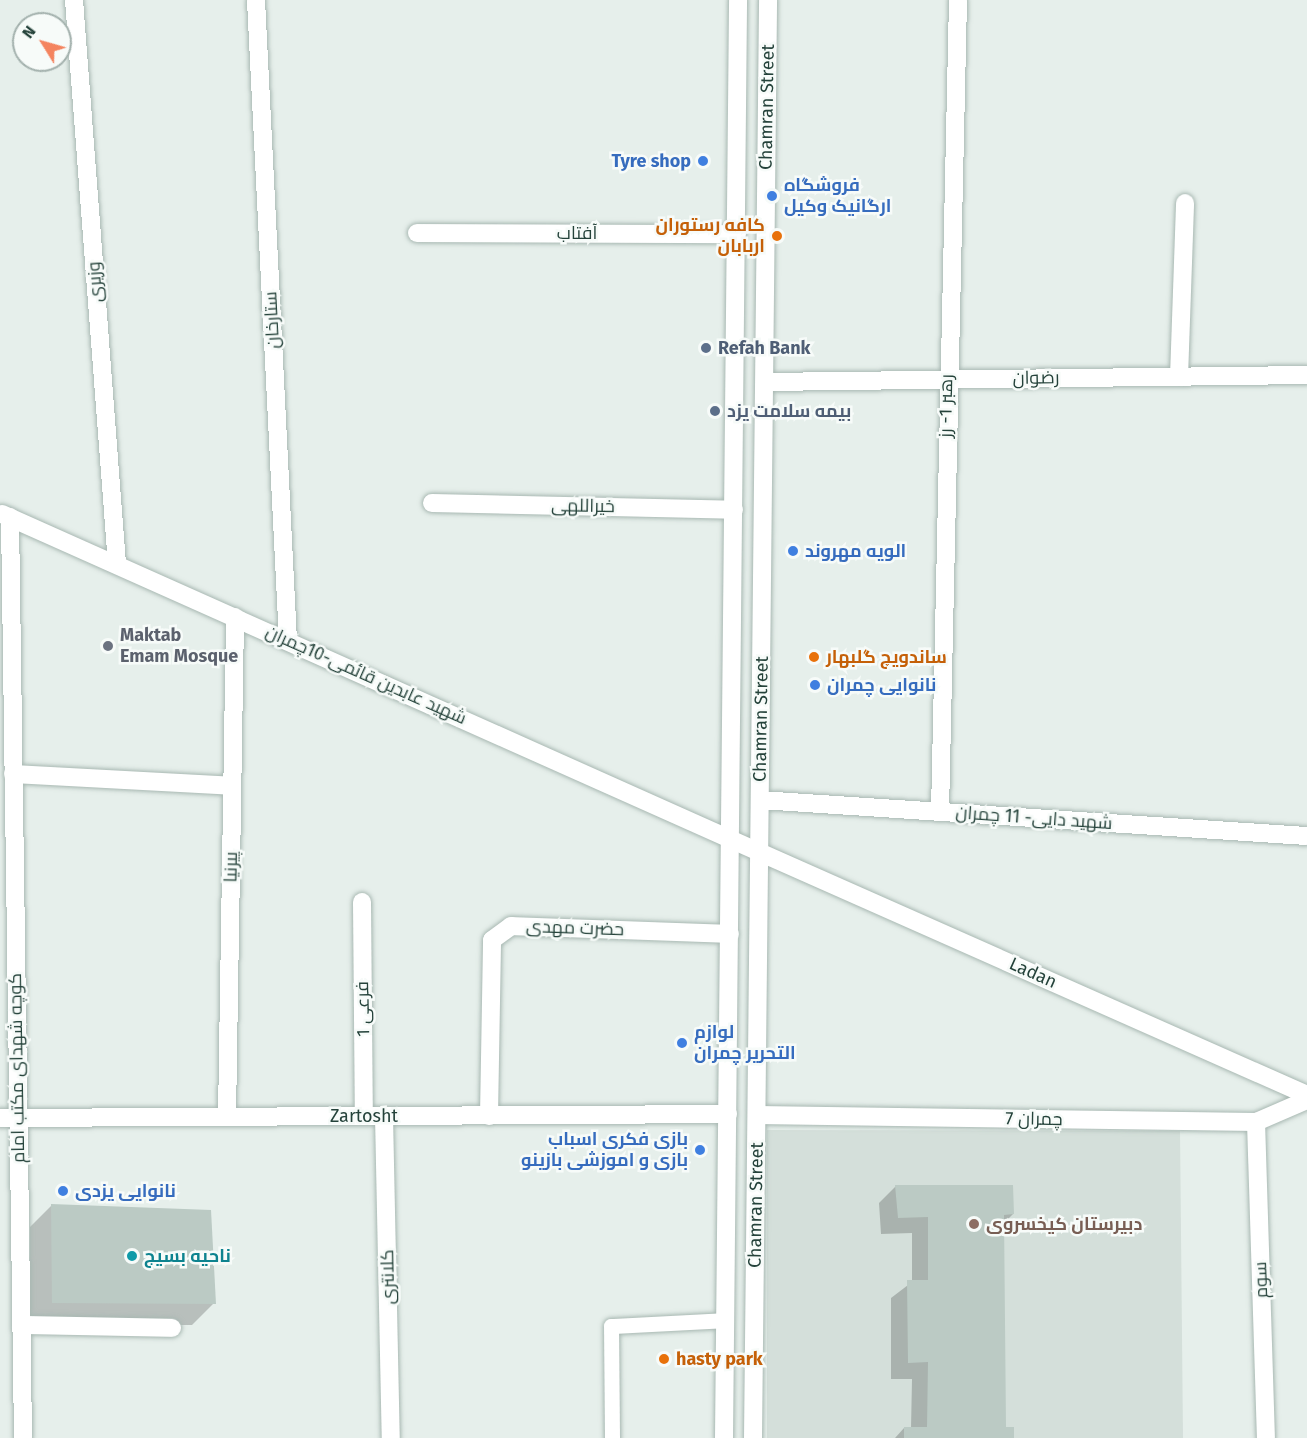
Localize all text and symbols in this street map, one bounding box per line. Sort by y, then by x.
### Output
north arrow [12,12,72,72]
text: N [18,22,40,42]
street label: Chamran Street [755,44,779,170]
place label: Tyre shop [611,150,691,172]
marker: Tyre shop [696,154,710,168]
place label: فروشگاه ارگانیک وکیل [784,175,891,218]
marker: فروشگاه ارگانیک وکیل [765,189,779,203]
place label: کافه رستوران اربابان [655,215,765,258]
street label: آفتاب [557,222,597,244]
marker: کافه رستوران اربابان [770,229,784,243]
street label: وزیری [83,261,107,303]
street label: ستارخان [260,291,284,349]
place label: Refah Bank [718,337,811,359]
marker: Refah Bank [699,341,713,355]
street label: رضوان [1012,367,1060,389]
street label: رهبر 1- رز [935,374,957,438]
place label: بيمه سلامت يزد [727,400,851,422]
marker: بيمه سلامت يزد [708,404,722,418]
street label: خیراللهی [551,495,615,517]
place label: الویه مهروند [805,540,906,562]
marker: الویه مهروند [786,544,800,558]
street label: شهید عابدین قائمی-10چمران [262,621,470,729]
place label: Maktab Emam Mosque [120,625,238,668]
marker: Maktab Emam Mosque [101,639,115,653]
place label: ساندویچ گلبهار [826,646,947,668]
marker: ساندویچ گلبهار [807,650,821,664]
street label: Chamran Street [749,656,773,782]
place label: نانوایی چمران [827,674,936,696]
marker: نانوایی چمران [808,678,822,692]
street label: شهید دایی- 11 چمران [955,802,1113,834]
street label: پیرنیا [220,851,242,883]
street label: حضرت مهدی [525,915,625,941]
street label: Ladan [1006,953,1060,993]
street label: کوچه شهدای مکتب امام [5,973,29,1163]
street label: فرعی 1 [352,981,374,1037]
place label: لوازم التحریر چمران [694,1022,796,1064]
marker: لوازم التحریر چمران [675,1036,689,1050]
street label: Zartosht [330,1105,398,1127]
street label: چمران 7 [1005,1108,1063,1130]
place label: بازی فکری اسباب بازی و اموزشی بازینو [521,1129,688,1172]
street label: Chamran Street [744,1142,768,1268]
marker: بازی فکری اسباب بازی و اموزشی بازینو [693,1143,707,1157]
place label: نانوایی یزدی [75,1180,176,1202]
marker: نانوایی یزدی [56,1184,70,1198]
place label: دبیرستان کیخسروی [986,1213,1142,1235]
marker: دبیرستان کیخسروی [967,1217,981,1231]
place label: ناحیه بسیج [144,1245,231,1267]
marker: ناحیه بسیج [125,1249,139,1263]
street label: کلانتری [377,1249,399,1305]
street label: سوم [1250,1261,1272,1299]
place label: hasty park [676,1348,763,1370]
marker: hasty park [657,1352,671,1366]

